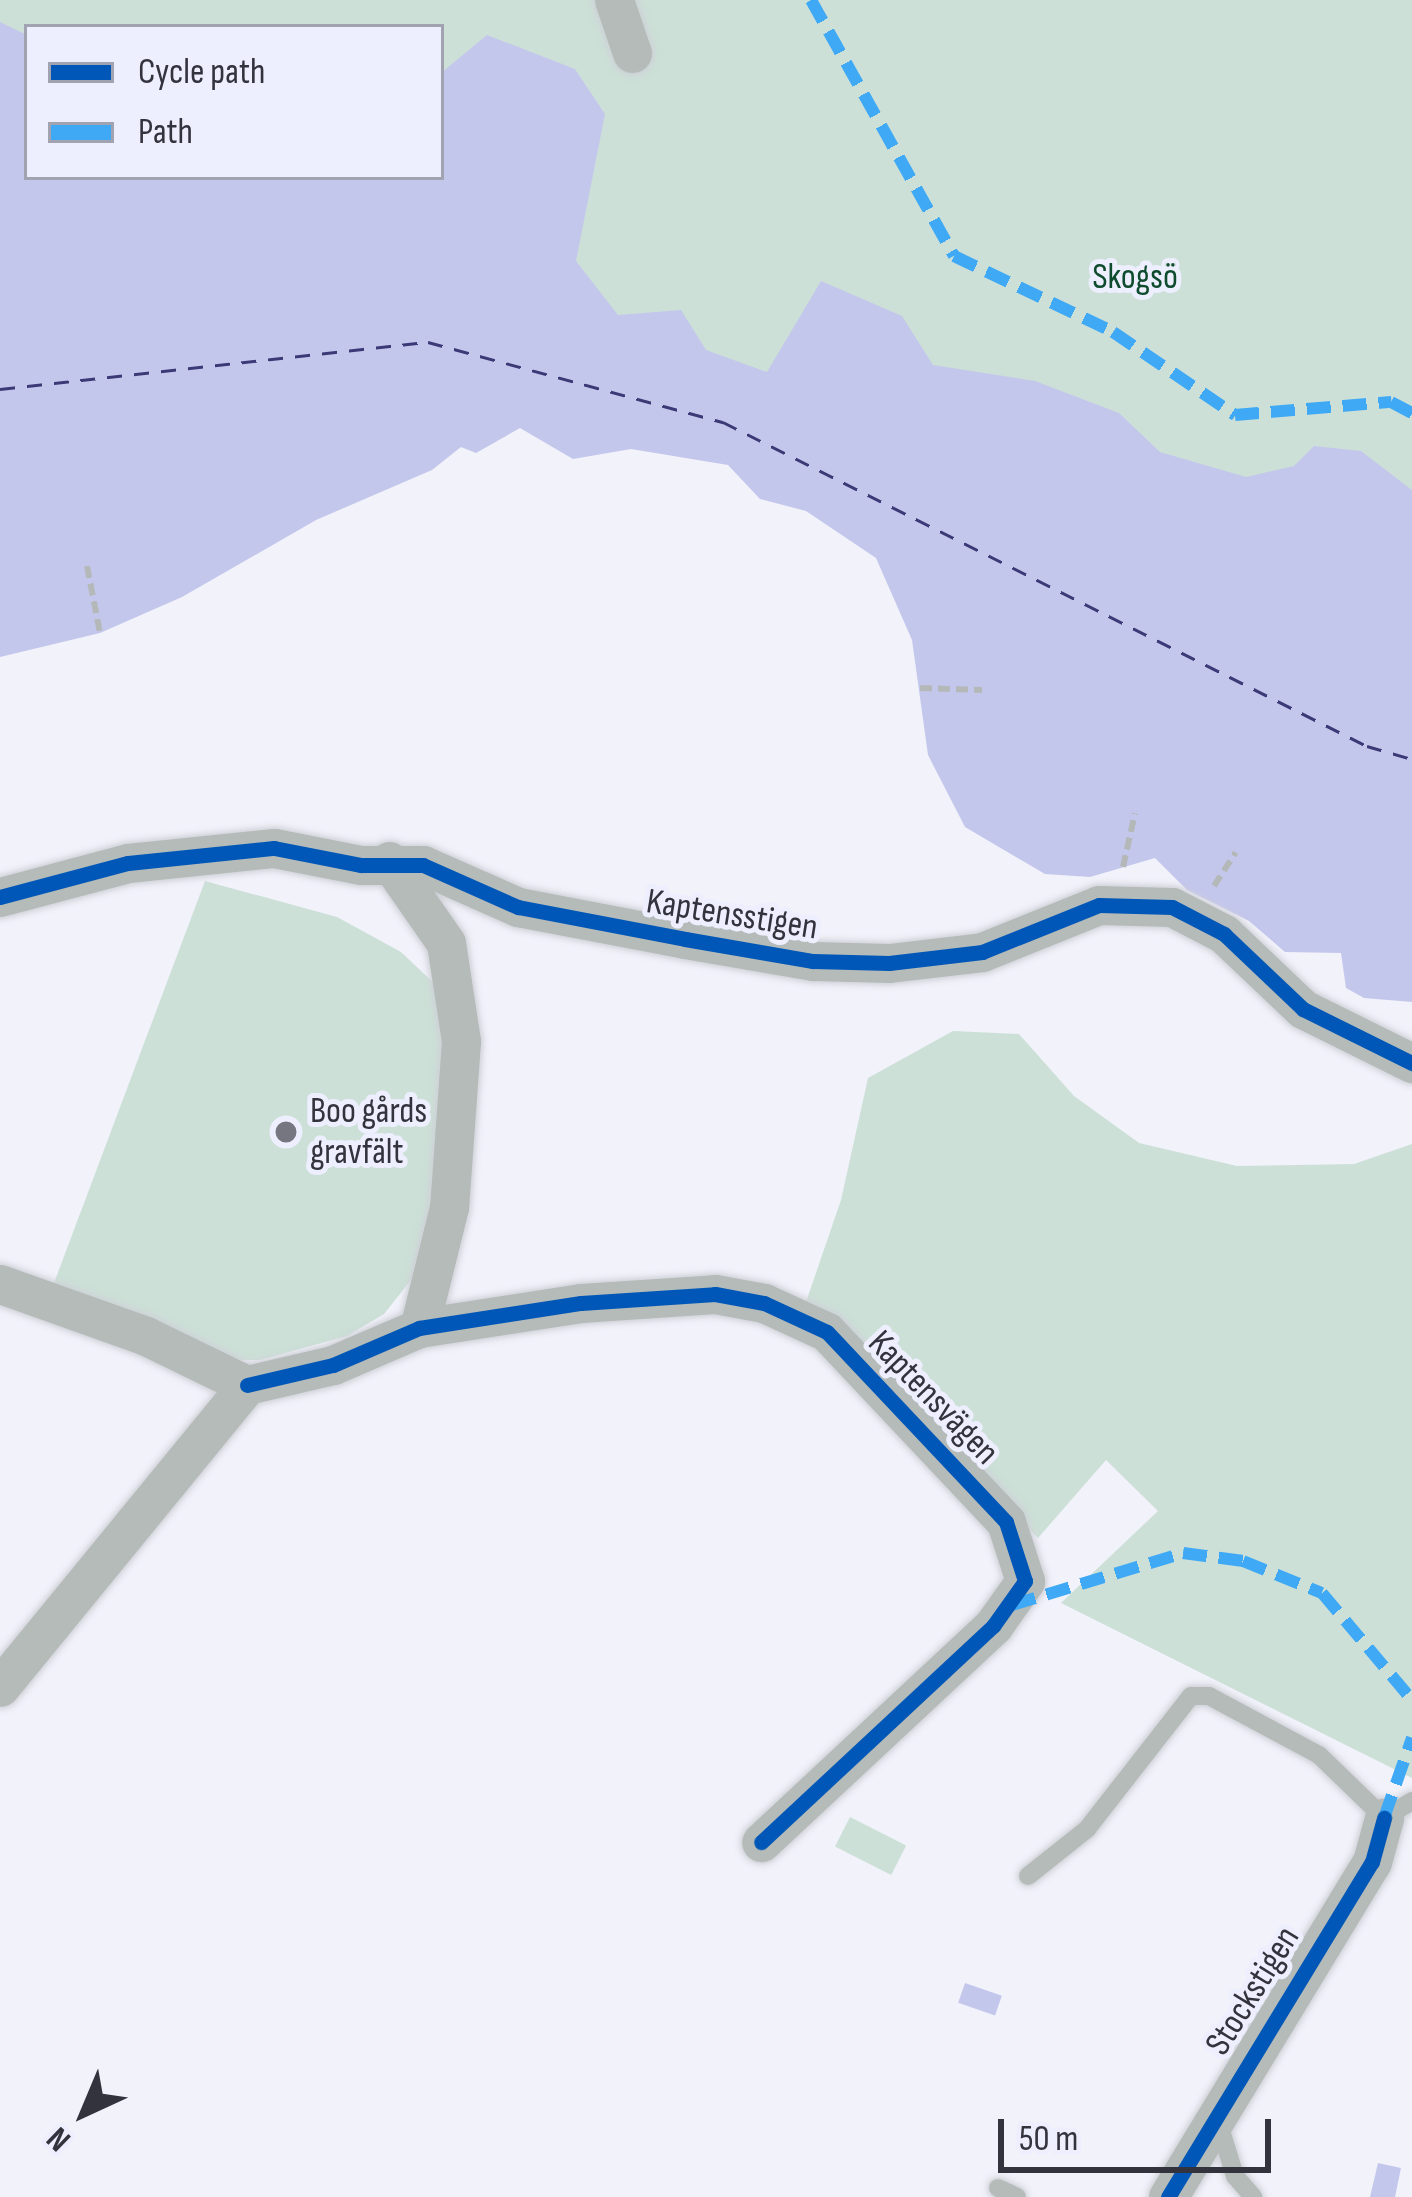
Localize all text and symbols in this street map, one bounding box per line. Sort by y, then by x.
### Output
legend [24,24,444,180]
text: Cycle path [138,51,265,94]
text: Path [138,111,193,154]
park label: Skogsö [1092,256,1178,300]
street label: Kaptensstigen [643,880,821,950]
place label: Boo gårds gravfält [310,1089,427,1174]
marker: Boo gårds gravfält [273,1119,299,1145]
street label: Kaptensvägen [859,1322,1007,1474]
street label: Stockstigen [1197,1919,1309,2063]
north arrow [24,2053,144,2173]
scale bar [1004,2095,1277,2169]
text: N [39,2118,79,2159]
text: 50 m [1019,2118,1078,2161]

